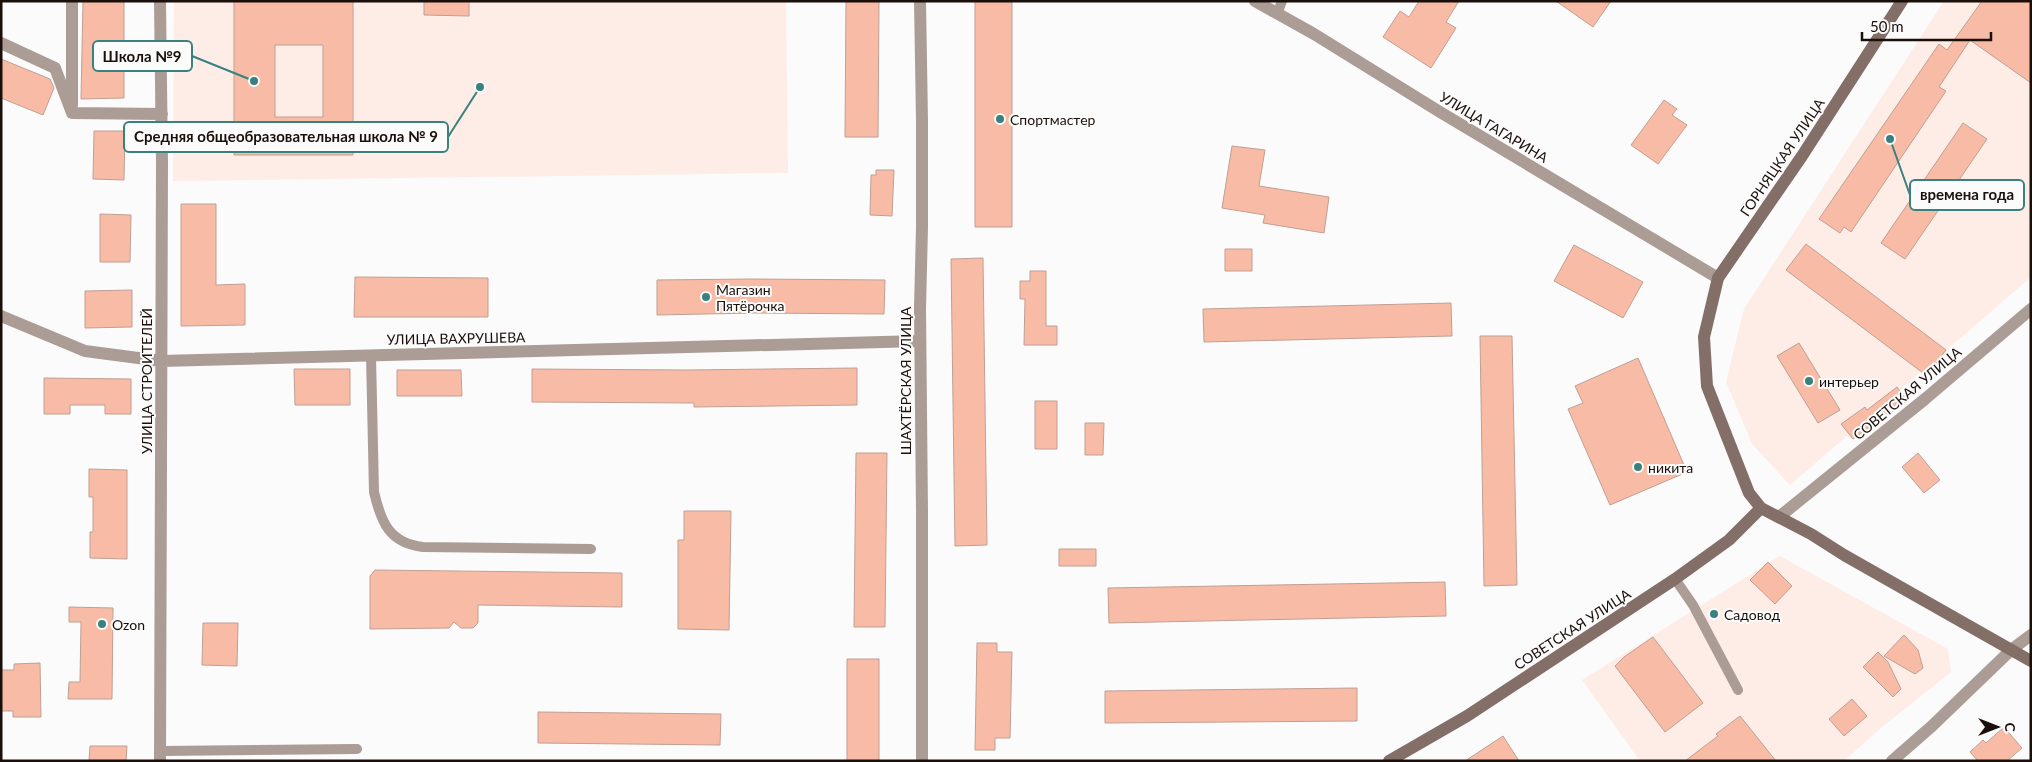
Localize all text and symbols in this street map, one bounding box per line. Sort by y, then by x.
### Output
scale bar [1862,10,1991,42]
text: 50 m [1870,17,1904,35]
callout: Школа №9 [93,41,192,71]
text: Школа №9 [102,47,182,65]
street label: УЛИЦА ГАГАРИНА [1437,88,1552,166]
street label: ГОРНЯЦКАЯ УЛИЦА [1736,94,1828,219]
place label: Спортмастер [1010,111,1096,128]
marker: Спортмастер [994,113,1006,125]
callout: Средняя общеобразовательная школа № 9 [124,122,448,152]
text: Средняя общеобразовательная школа № 9 [134,127,438,145]
callout: времена года [1910,180,2024,210]
text: времена года [1920,185,2014,203]
place label: Магазин Пятёрочка [716,281,784,314]
marker: Магазин Пятёрочка [700,291,712,303]
street label: ШАХТЁРСКАЯ УЛИЦА [897,306,914,455]
street label: УЛИЦА СТРОИТЕЛЕЙ [138,308,155,454]
street label: УЛИЦА ВАХРУШЕВА [386,328,526,348]
street label: СОВЕТСКАЯ УЛИЦА [1850,343,1965,443]
place label: интерьер [1819,373,1879,390]
marker: интерьер [1803,375,1815,387]
place label: никита [1648,459,1693,476]
marker: никита [1632,461,1644,473]
street label: СОВЕТСКАЯ УЛИЦА [1511,585,1634,673]
place label: Садовод [1724,606,1780,623]
marker: Садовод [1708,608,1720,620]
place label: Ozon [112,616,145,633]
marker: Ozon [96,618,108,630]
north arrow [1972,702,2022,752]
text: С [2002,722,2019,732]

